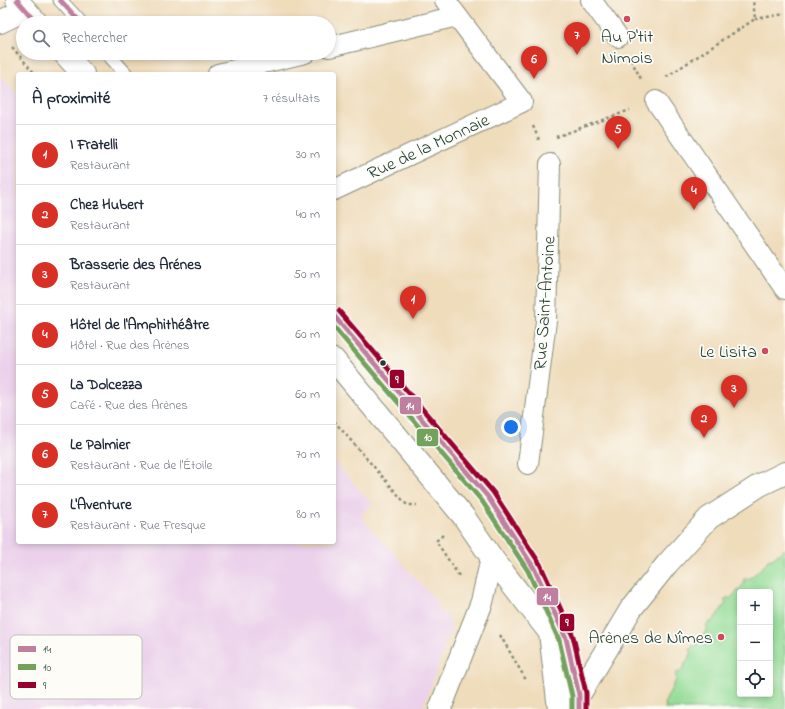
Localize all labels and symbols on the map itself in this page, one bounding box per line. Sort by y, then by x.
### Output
marker: Au P'tit Nimois [622,14,632,24]
pin: 7 [564,22,590,55]
place label: Au P'tit Nimois [601,25,653,72]
pin: 6 [521,46,547,79]
street label: Rue de la Monnaie [364,108,495,187]
pin: 5 [605,116,631,149]
pin: 4 [681,177,707,210]
street label: Rue Saint-Antoine [528,234,564,371]
pin: 1 [400,286,426,319]
place label: Le Lisita [700,340,757,366]
marker: Le Lisita [760,346,770,356]
unlabelled marker [378,358,388,368]
line badge: 9 [389,369,405,389]
text: 9 [394,372,399,388]
pin: 3 [721,375,747,408]
line badge: 14 [399,396,422,415]
text: 14 [406,399,414,415]
pin: 2 [691,405,717,438]
your location [501,417,521,437]
line badge: 10 [416,428,439,447]
text: 10 [424,430,432,446]
line badge: 14 [536,587,559,606]
text: 14 [543,590,551,606]
line badge: 9 [559,613,575,632]
text: 9 [564,615,569,631]
place label: Arènes de Nîmes [588,626,713,652]
marker: Arènes de Nîmes [716,632,726,642]
legend [10,635,142,699]
text: 14 [43,642,51,658]
text: 10 [43,660,51,676]
text: 9 [43,678,47,694]

